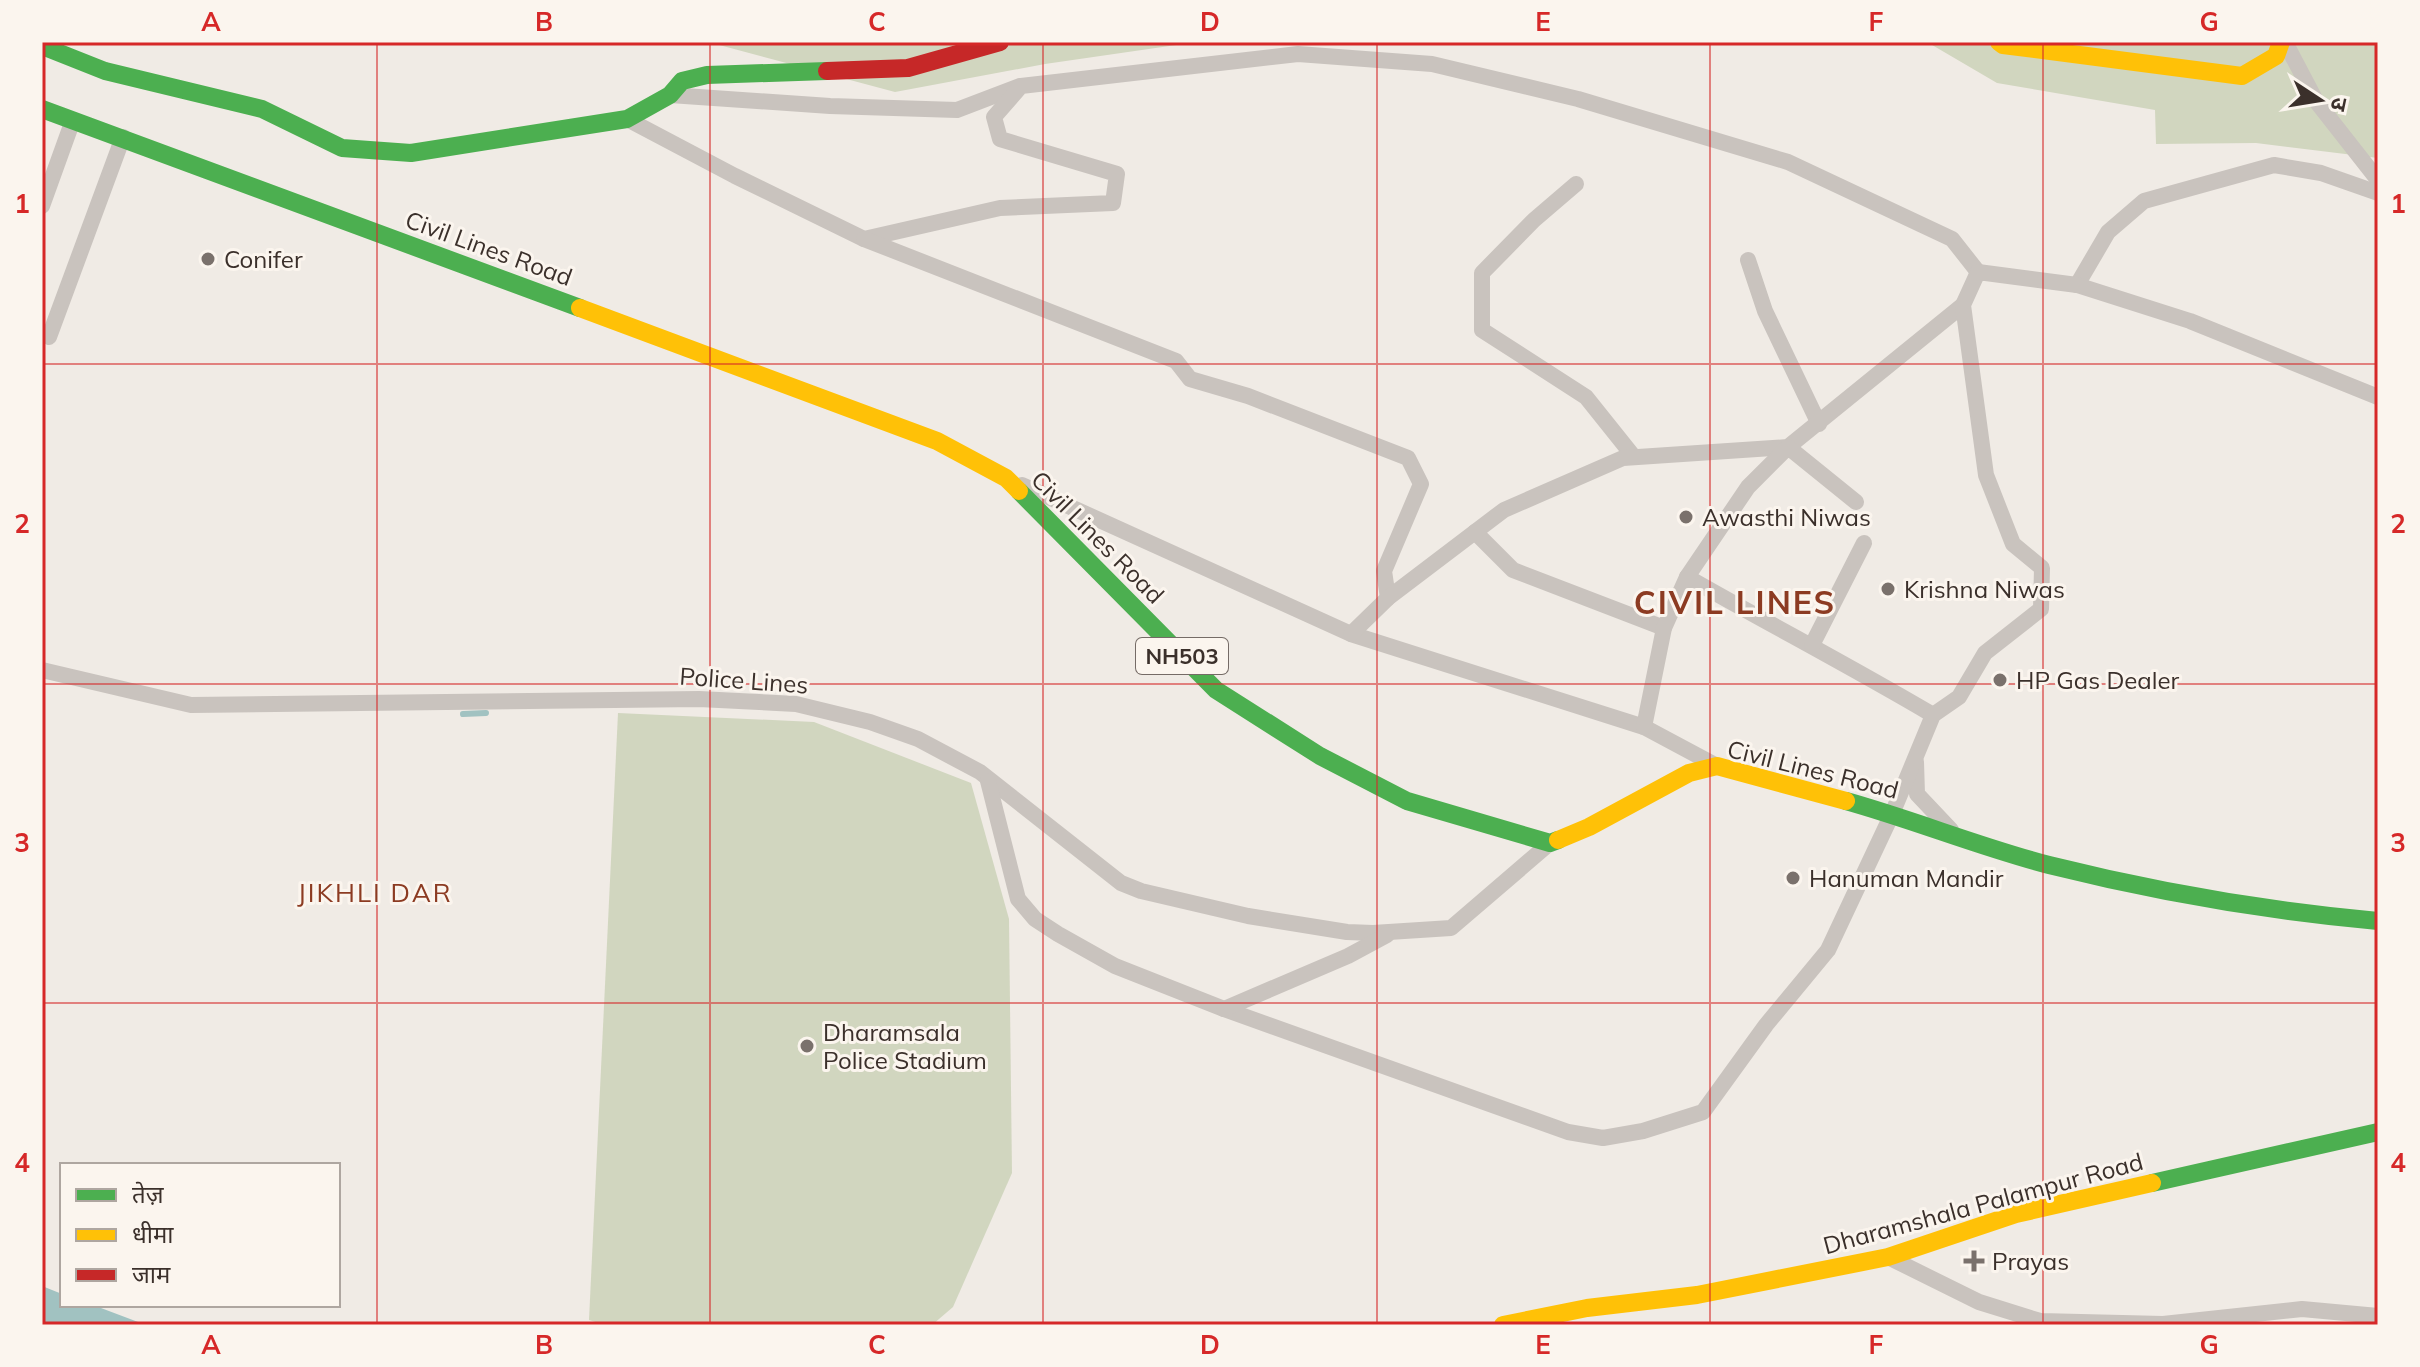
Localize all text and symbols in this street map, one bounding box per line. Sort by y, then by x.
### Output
text: A [201,5,221,38]
text: B [535,5,553,38]
text: C [868,5,886,38]
text: D [1200,5,1220,38]
text: E [1535,5,1551,38]
text: F [1869,5,1884,38]
text: G [2199,5,2219,38]
north arrow [2280,60,2360,140]
text: उ [2324,95,2355,114]
text: 1 [14,187,30,220]
text: 1 [2390,187,2406,220]
street label: Civil Lines Road [401,204,577,292]
place label: Conifer [224,244,303,274]
marker: Conifer [199,250,217,268]
street label: Civil Lines Road [1025,464,1171,610]
place label: Awasthi Niwas [1702,502,1871,532]
text: 2 [14,507,30,540]
text: 2 [2390,507,2406,540]
marker: Awasthi Niwas [1677,508,1695,526]
place label: Krishna Niwas [1904,574,2065,604]
marker: Krishna Niwas [1879,580,1897,598]
district label: CIVIL LINES [1634,582,1836,622]
road number: NH503 [1136,638,1228,674]
street label: Police Lines [679,661,809,699]
place label: HP Gas Dealer [2016,665,2180,695]
marker: HP Gas Dealer [1991,671,2009,689]
street label: Civil Lines Road [1724,733,1902,805]
text: 3 [14,826,30,859]
text: 3 [2390,826,2406,859]
place label: Hanuman Mandir [1809,863,2004,893]
marker: Hanuman Mandir [1784,869,1802,887]
district label: JIKHLI DAR [297,876,453,909]
place label: Dharamsala Police Stadium [823,1017,987,1075]
marker: Dharamsala Police Stadium [798,1037,816,1055]
text: 4 [14,1146,30,1179]
street label: Dharamshala Palampur Road [1820,1146,2146,1260]
text: 4 [2390,1146,2406,1179]
legend [60,1163,340,1307]
text: तेज़ [132,1179,165,1209]
text: धीमा [132,1219,174,1249]
place label: Prayas [1992,1246,2069,1276]
marker: Prayas [1963,1250,1985,1272]
text: जाम [132,1259,171,1289]
text: A [201,1328,221,1361]
text: B [535,1328,553,1361]
text: C [868,1328,886,1361]
text: D [1200,1328,1220,1361]
text: E [1535,1328,1551,1361]
text: F [1869,1328,1884,1361]
text: G [2199,1328,2219,1361]

